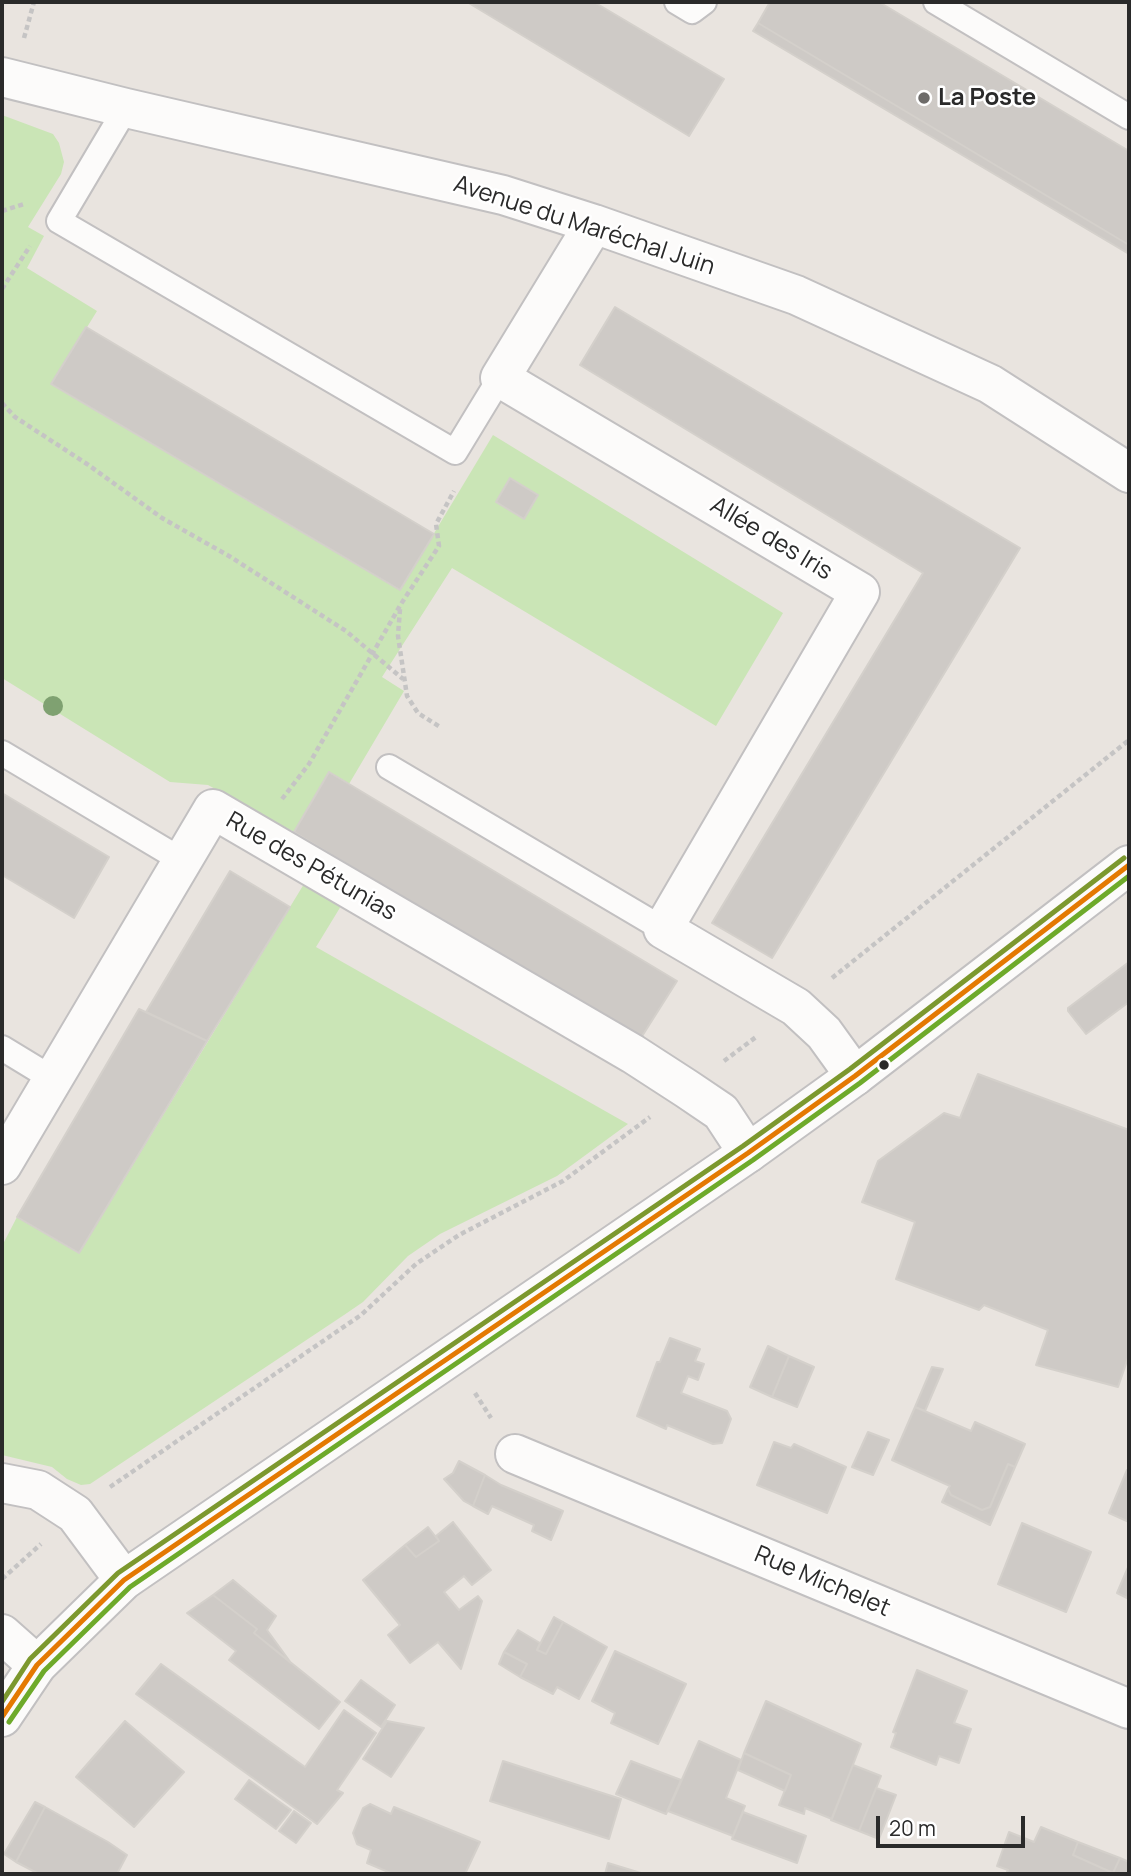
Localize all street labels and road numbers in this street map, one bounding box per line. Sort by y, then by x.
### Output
street label: Avenue du Maréchal Juin [450,170,718,282]
street label: Allée des Iris [705,491,837,587]
street label: Rue des Pétunias [221,807,401,927]
street label: Rue Michelet [750,1540,894,1624]

